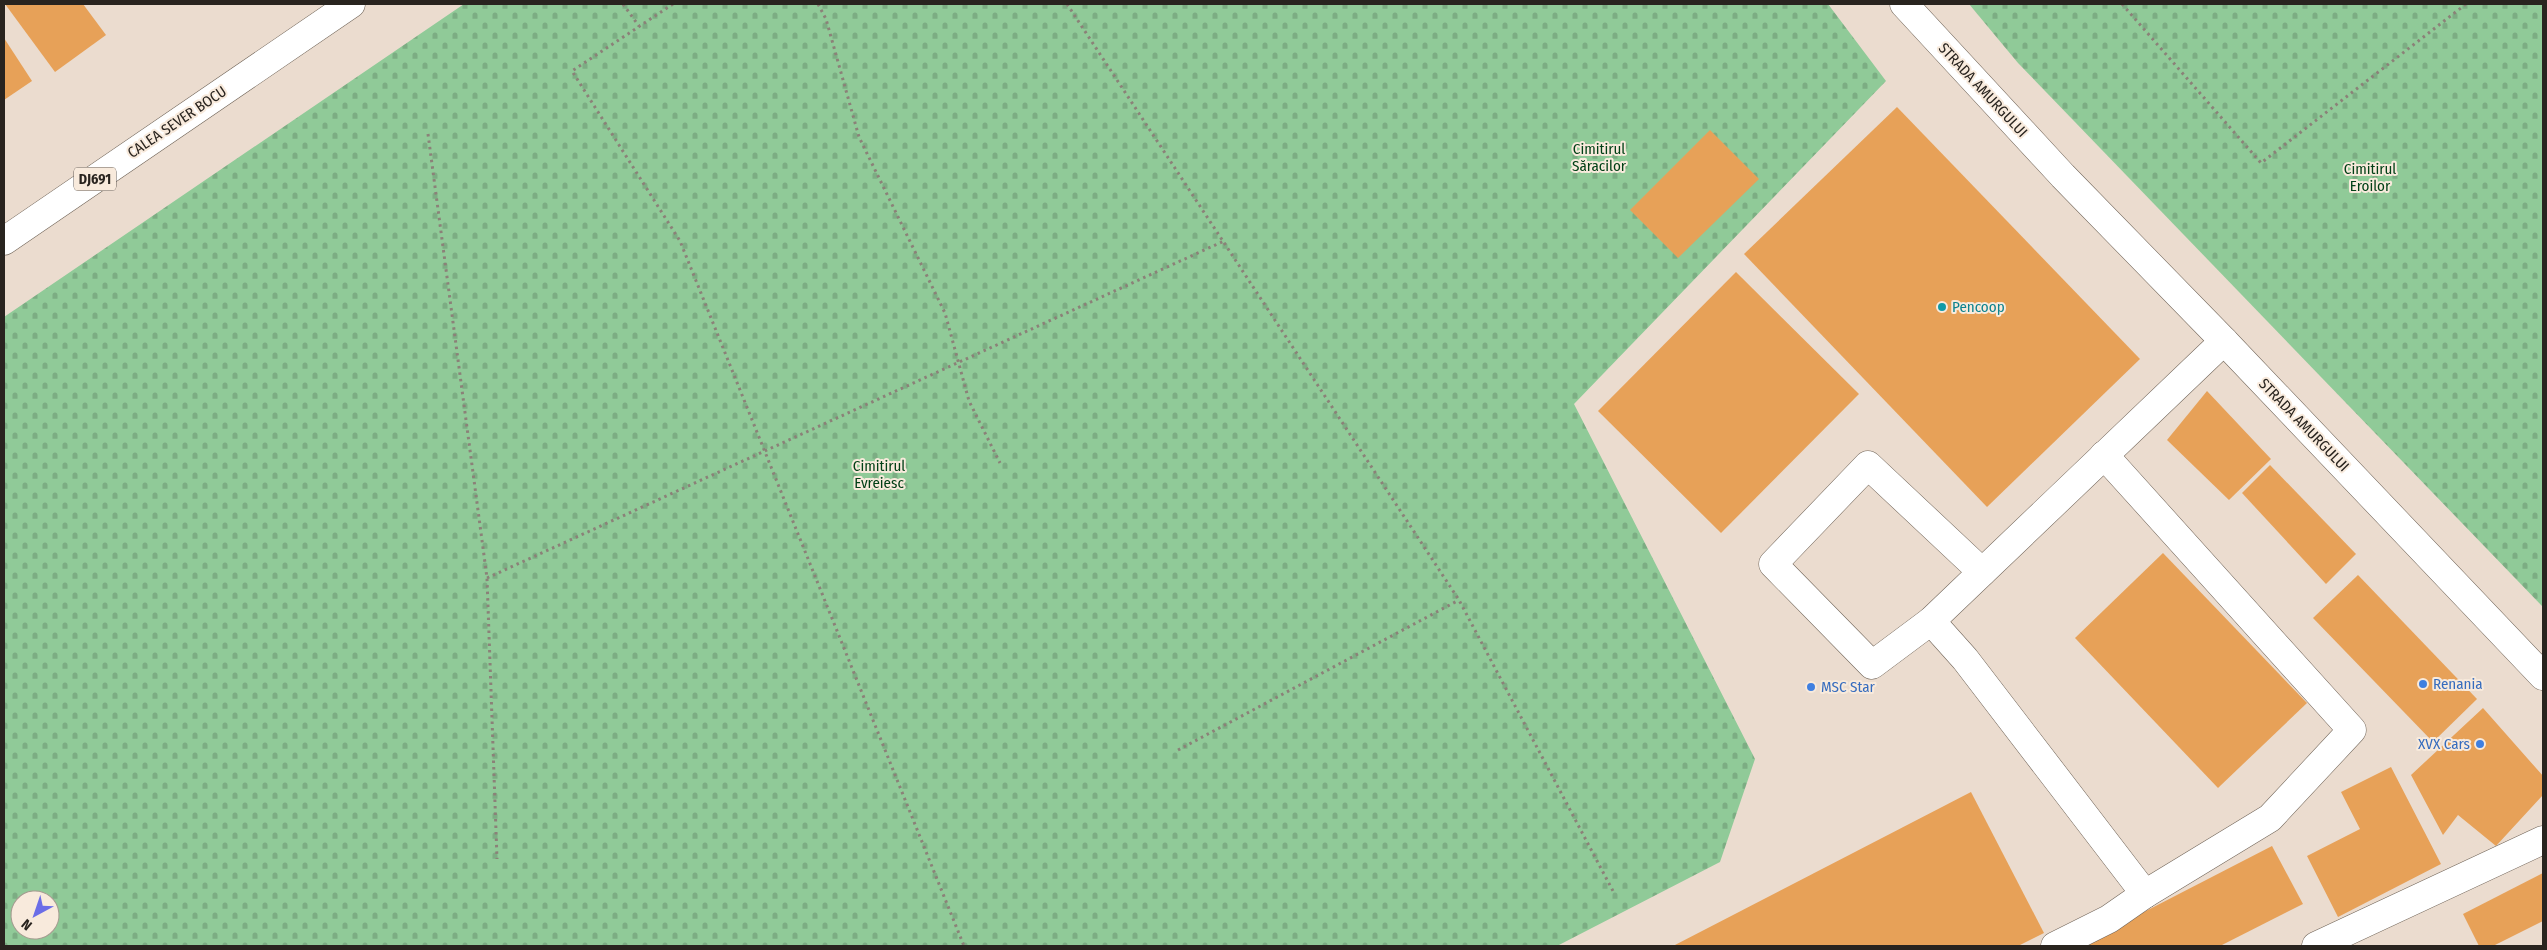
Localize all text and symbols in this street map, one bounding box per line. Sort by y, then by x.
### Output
street label: STRADA AMURGULUI [1935,39,2031,141]
street label: CALEA SEVER BOCU [124,82,230,162]
park label: Cimitirul Săracilor [1572,140,1627,175]
park label: Cimitirul Eroilor [2344,160,2396,195]
road number: DJ691 [74,168,116,190]
place label: Pencoop [1952,298,2005,316]
marker: Pencoop [1936,301,1948,313]
street label: STRADA AMURGULUI [2255,375,2353,475]
park label: Cimitirul Evreiesc [853,457,905,492]
place label: Renania [2433,675,2483,693]
place label: MSC Star [1821,678,1876,696]
marker: Renania [2417,678,2429,690]
marker: MSC Star [1805,681,1817,693]
place label: XVX Cars [2418,735,2470,753]
marker: XVX Cars [2474,738,2486,750]
north arrow [10,890,60,940]
text: N [18,915,36,934]

